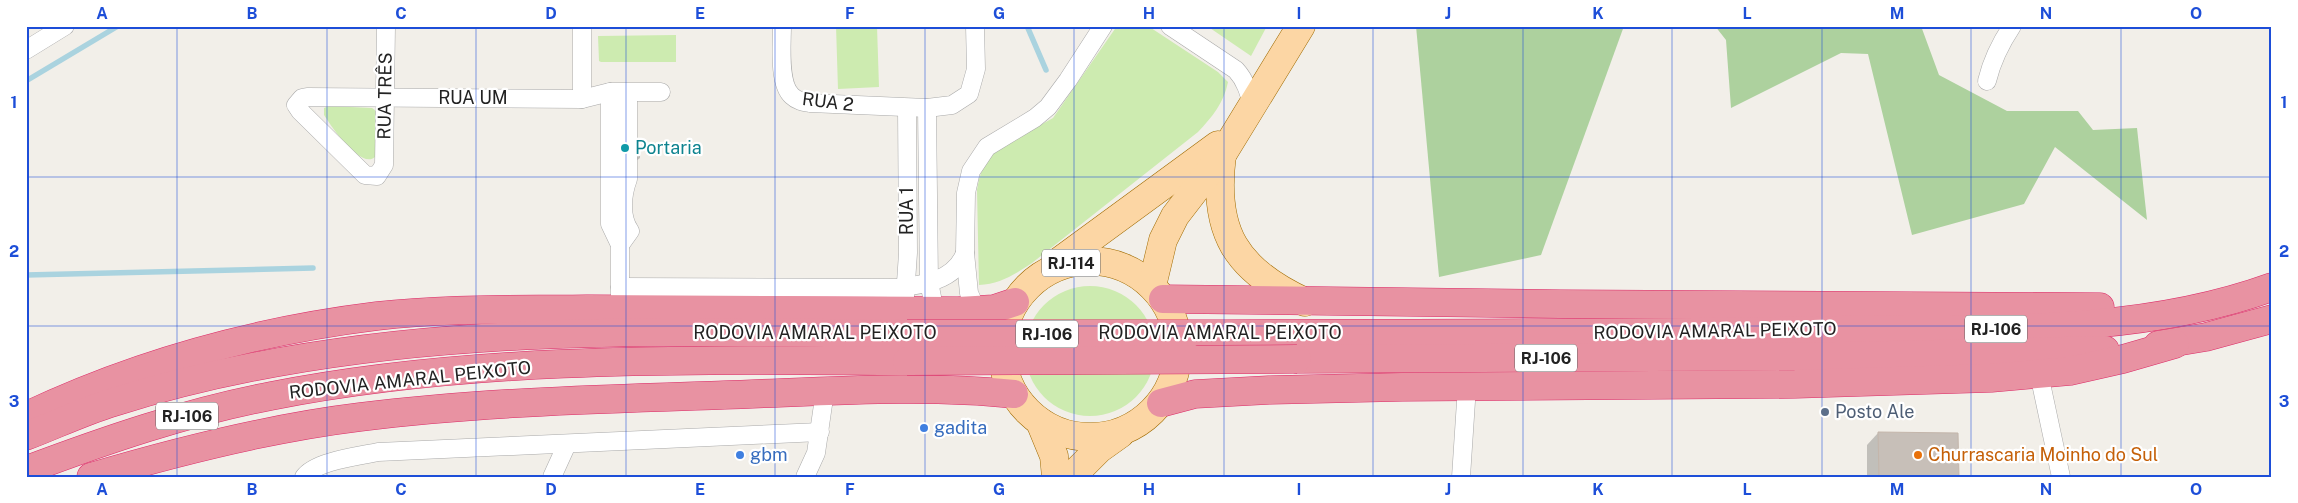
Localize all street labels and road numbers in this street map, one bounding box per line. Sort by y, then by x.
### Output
street label: RUA TRÊS [373,52,396,140]
street label: RUA UM [438,87,508,108]
street label: RUA 2 [801,88,855,115]
street label: RUA 1 [896,187,917,235]
road number: RJ-114 [1042,250,1100,276]
road number: RJ-106 [1965,316,2027,342]
street label: RODOVIA AMARAL PEIXOTO [1593,318,1837,343]
road number: RJ-106 [1016,320,1078,348]
street label: RODOVIA AMARAL PEIXOTO [693,322,937,343]
street label: RODOVIA AMARAL PEIXOTO [1098,322,1342,343]
road number: RJ-106 [1515,344,1577,372]
street label: RODOVIA AMARAL PEIXOTO [288,356,532,403]
road number: RJ-106 [156,402,218,430]

